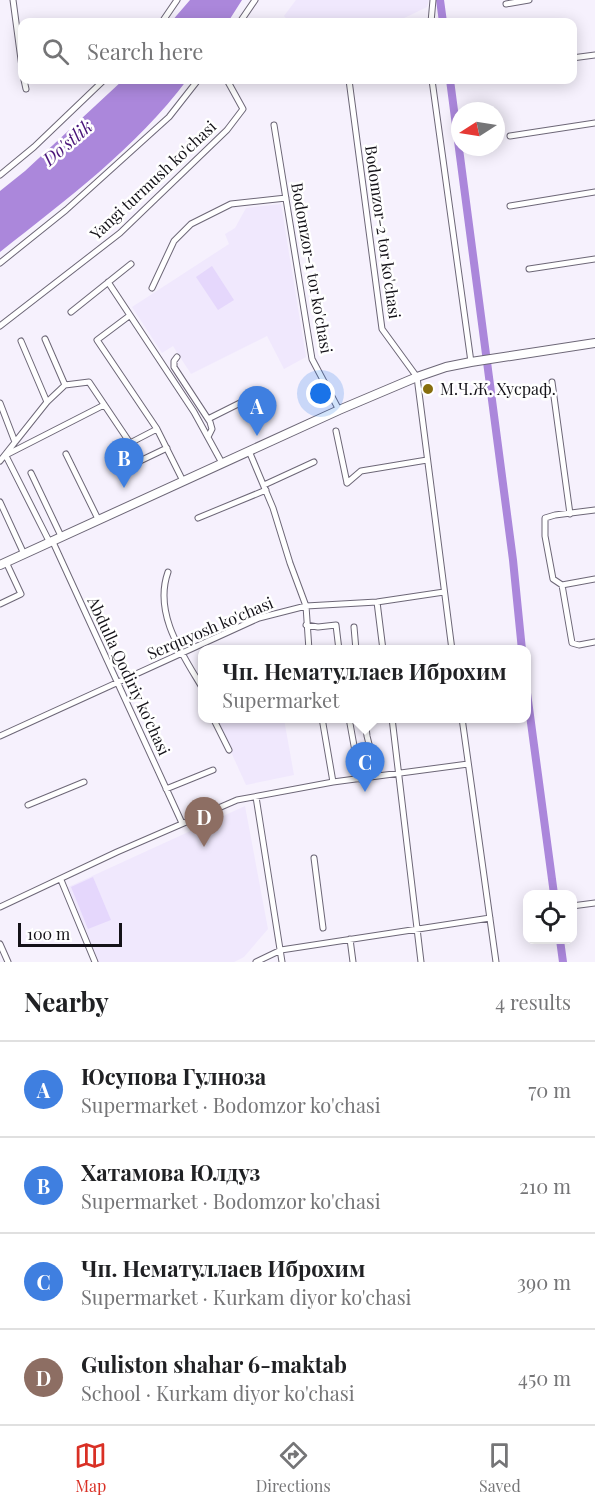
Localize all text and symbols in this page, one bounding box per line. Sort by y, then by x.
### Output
search box [18,18,577,84]
icon: search [39,35,72,68]
text: Search here [87,36,203,66]
north arrow [451,102,505,156]
water label: Do'stlik [37,114,97,171]
street label: Yangi turmush ko'chasi [84,116,220,244]
street label: Bodomzor-2 tor ko'chasi [361,144,406,320]
street label: Bodomzor-1 tor ko'chasi [287,181,338,355]
place label: М.Ч.Ж. Хусраф. [440,378,556,399]
your location [306,379,335,408]
marker: М.Ч.Ж. Хусраф. [421,382,435,396]
pin: A [238,386,276,436]
pin: B [104,438,144,488]
street label: Serquyosh ko'chasi [143,591,276,664]
street label: Abdulla Qodiriy ko'chasi [83,592,176,759]
popup [198,645,531,723]
text: Чп. Нематуллаев Иброхим [222,656,507,686]
text: Supermarket [222,686,339,713]
pin: C [346,742,385,792]
pin: D [184,798,224,847]
map controls [523,890,577,944]
button: locate [523,890,577,944]
scale bar [18,920,122,948]
text: 100 m [27,923,70,944]
text: Nearby [24,984,109,1019]
text: 4 results [495,988,571,1015]
text: Юсупова Гулноза [81,1061,266,1091]
text: A [37,1076,50,1103]
text: 70 m [528,1076,571,1103]
text: Supermarket · Bodomzor ko'chasi [81,1091,381,1118]
text: Хатамова Юлдуз [81,1157,260,1187]
text: B [37,1172,50,1199]
text: 210 m [519,1172,571,1199]
text: Supermarket · Bodomzor ko'chasi [81,1187,381,1214]
text: Чп. Нематуллаев Иброхим [81,1253,365,1283]
text: C [36,1268,51,1295]
text: 390 m [517,1268,571,1295]
text: Supermarket · Kurkam diyor ko'chasi [81,1283,411,1310]
text: Guliston shahar 6-maktab [81,1349,347,1379]
text: D [36,1364,51,1391]
text: 450 m [518,1364,571,1391]
text: School · Kurkam diyor ko'chasi [81,1379,355,1406]
tab: Map [74,1439,107,1496]
tab: Directions [256,1439,331,1496]
tab: Saved [479,1439,521,1496]

